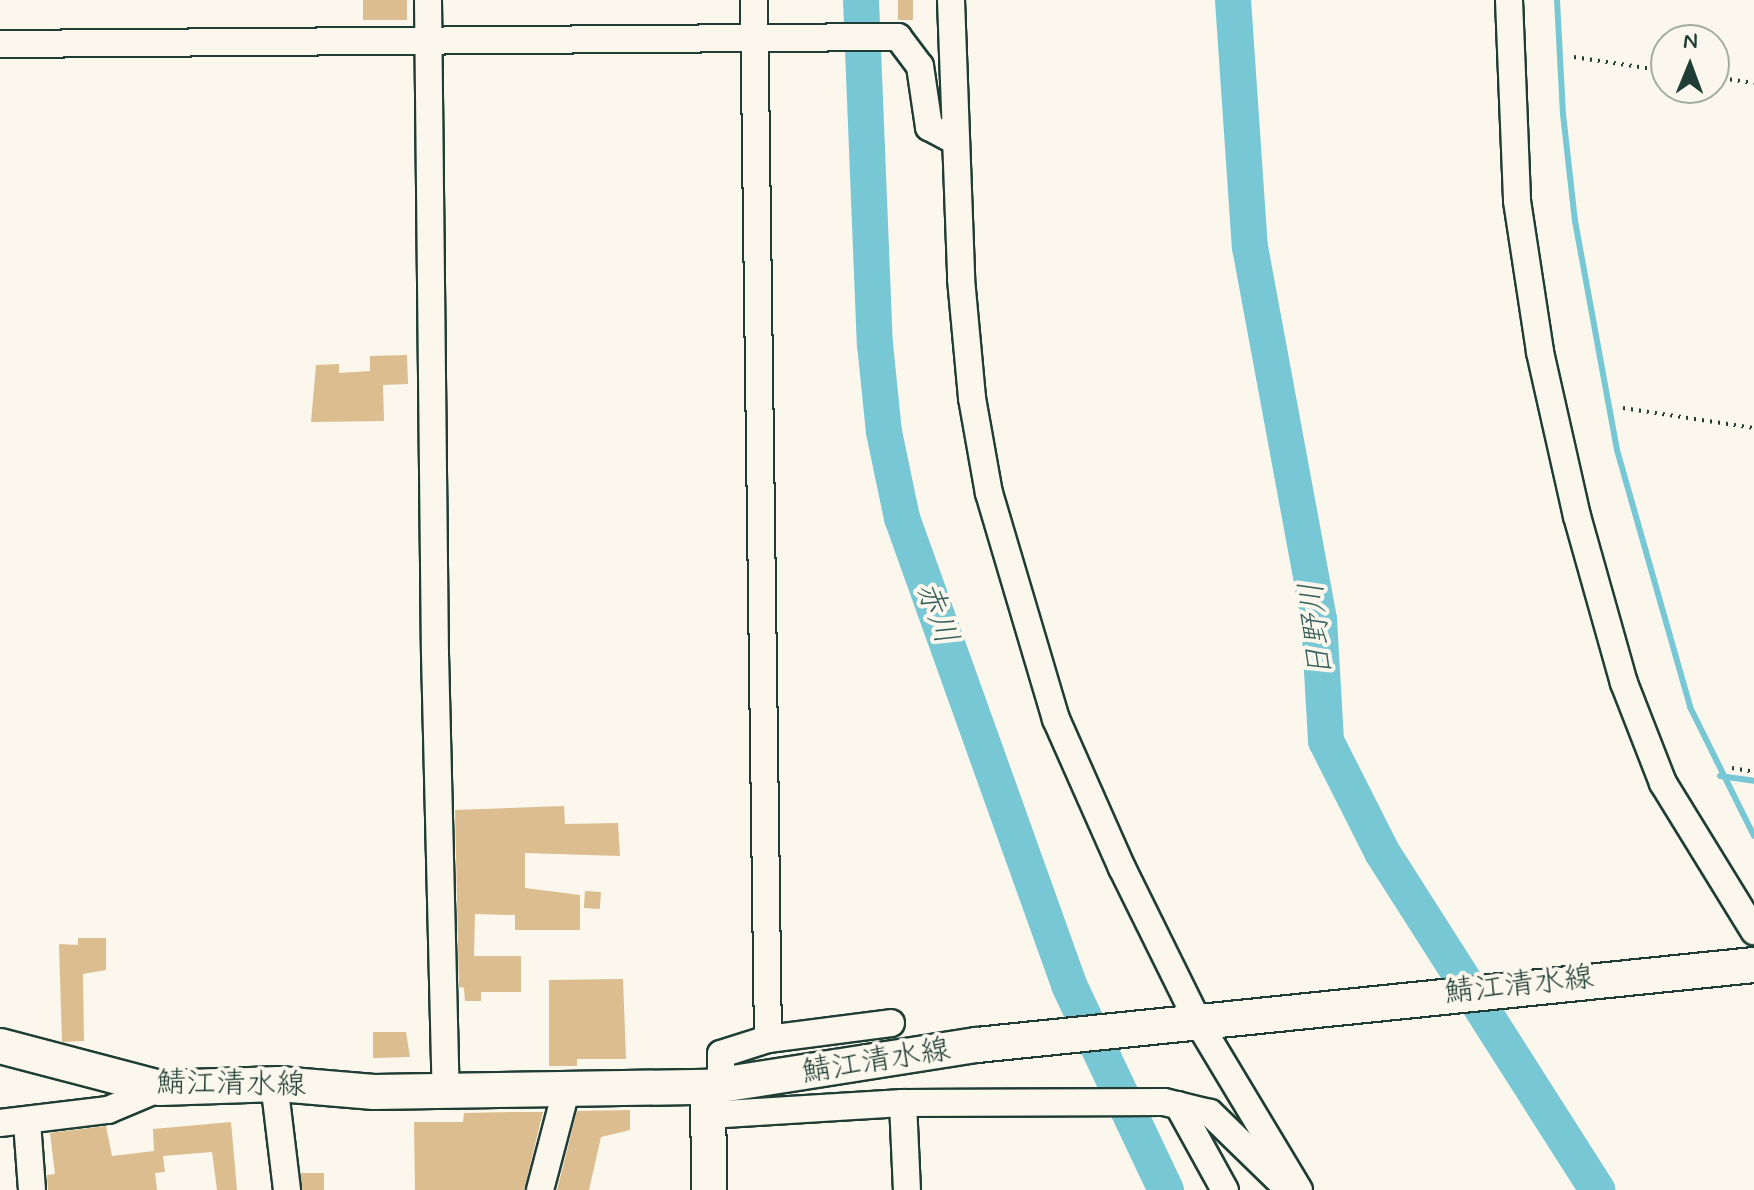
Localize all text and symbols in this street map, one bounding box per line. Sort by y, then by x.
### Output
north arrow [1650,24,1730,104]
text: N [1683,28,1698,56]
water label: 赤川 [907,576,965,650]
water label: 日野川 [1293,580,1341,680]
street label: 鯖江清水線 [1443,960,1595,1012]
street label: 鯖江清水線 [799,1032,953,1092]
street label: 鯖江清水線 [156,1066,306,1104]

